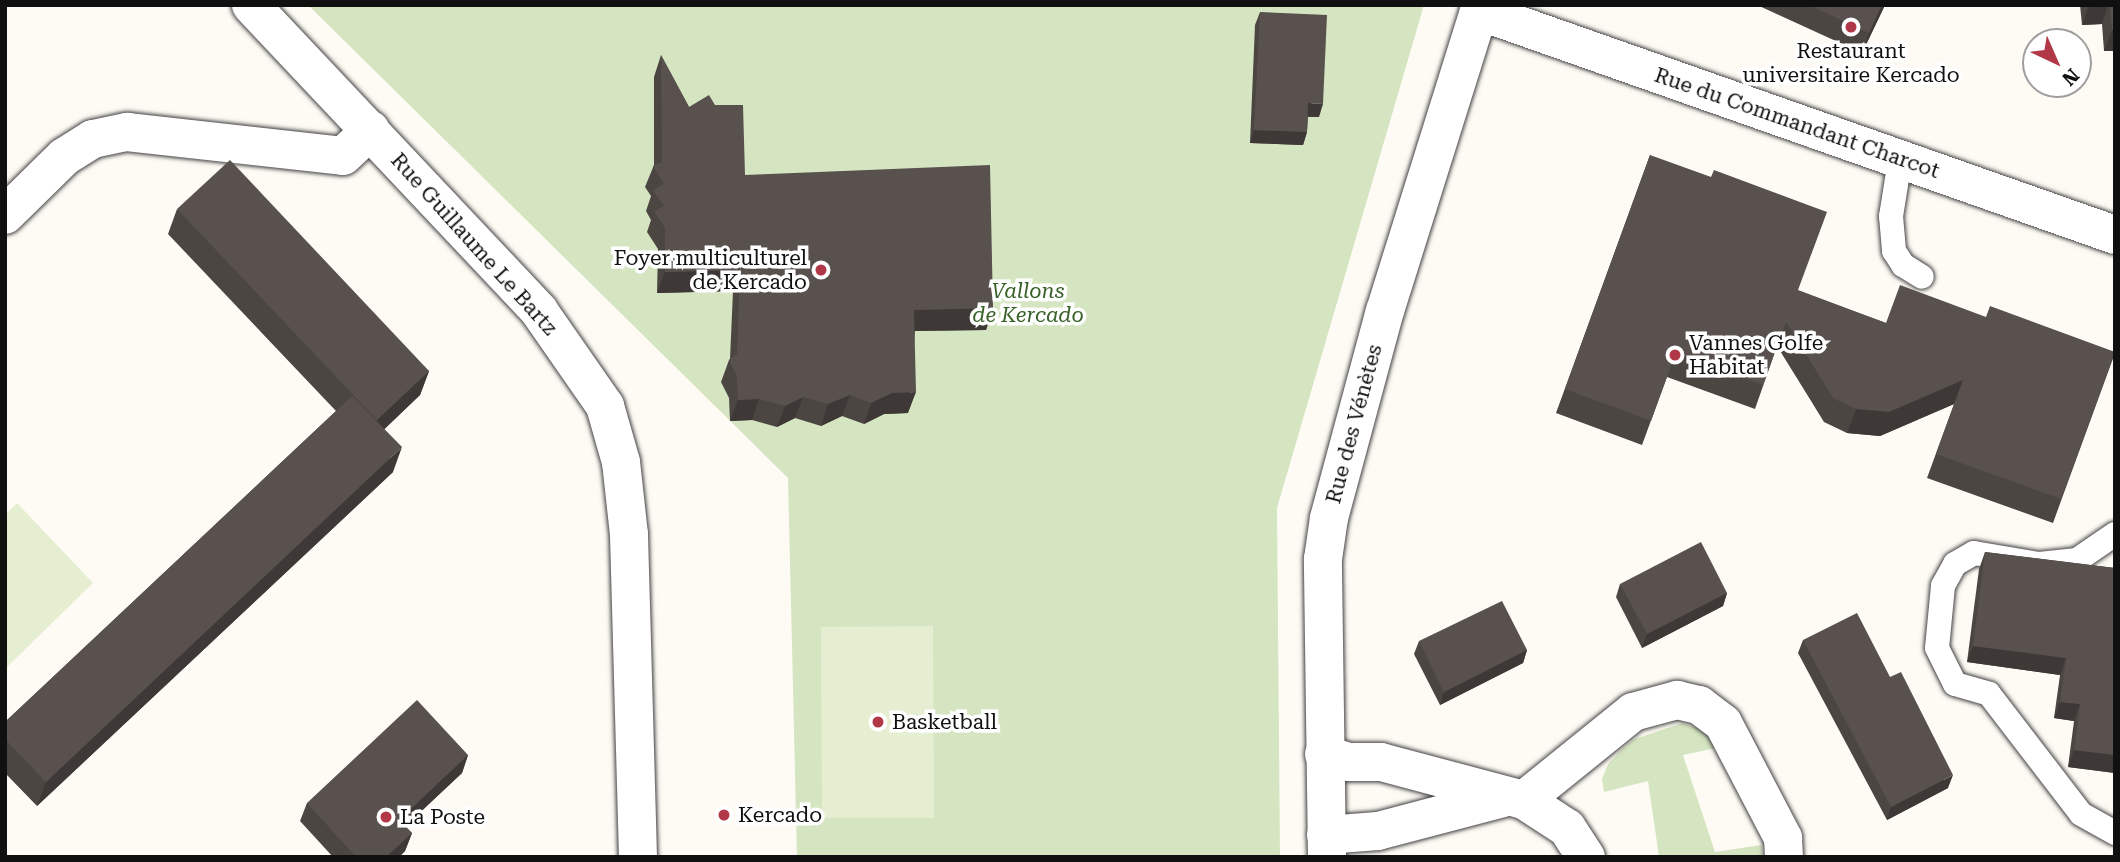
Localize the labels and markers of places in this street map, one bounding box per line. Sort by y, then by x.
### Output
marker: Restaurant universitaire Kercado [1843,19,1859,35]
place label: Restaurant universitaire Kercado [1742,38,1960,88]
place label: Foyer multiculturel de Kercado [614,245,807,295]
marker: Foyer multiculturel de Kercado [813,262,829,278]
place label: Vannes Golfe Habitat [1689,330,1823,380]
marker: Vannes Golfe Habitat [1667,347,1683,363]
place label: Basketball [892,709,997,735]
marker: Basketball [870,714,886,730]
place label: Kercado [738,802,822,828]
place label: La Poste [400,804,485,830]
marker: Kercado [716,807,732,823]
marker: La Poste [378,809,394,825]

